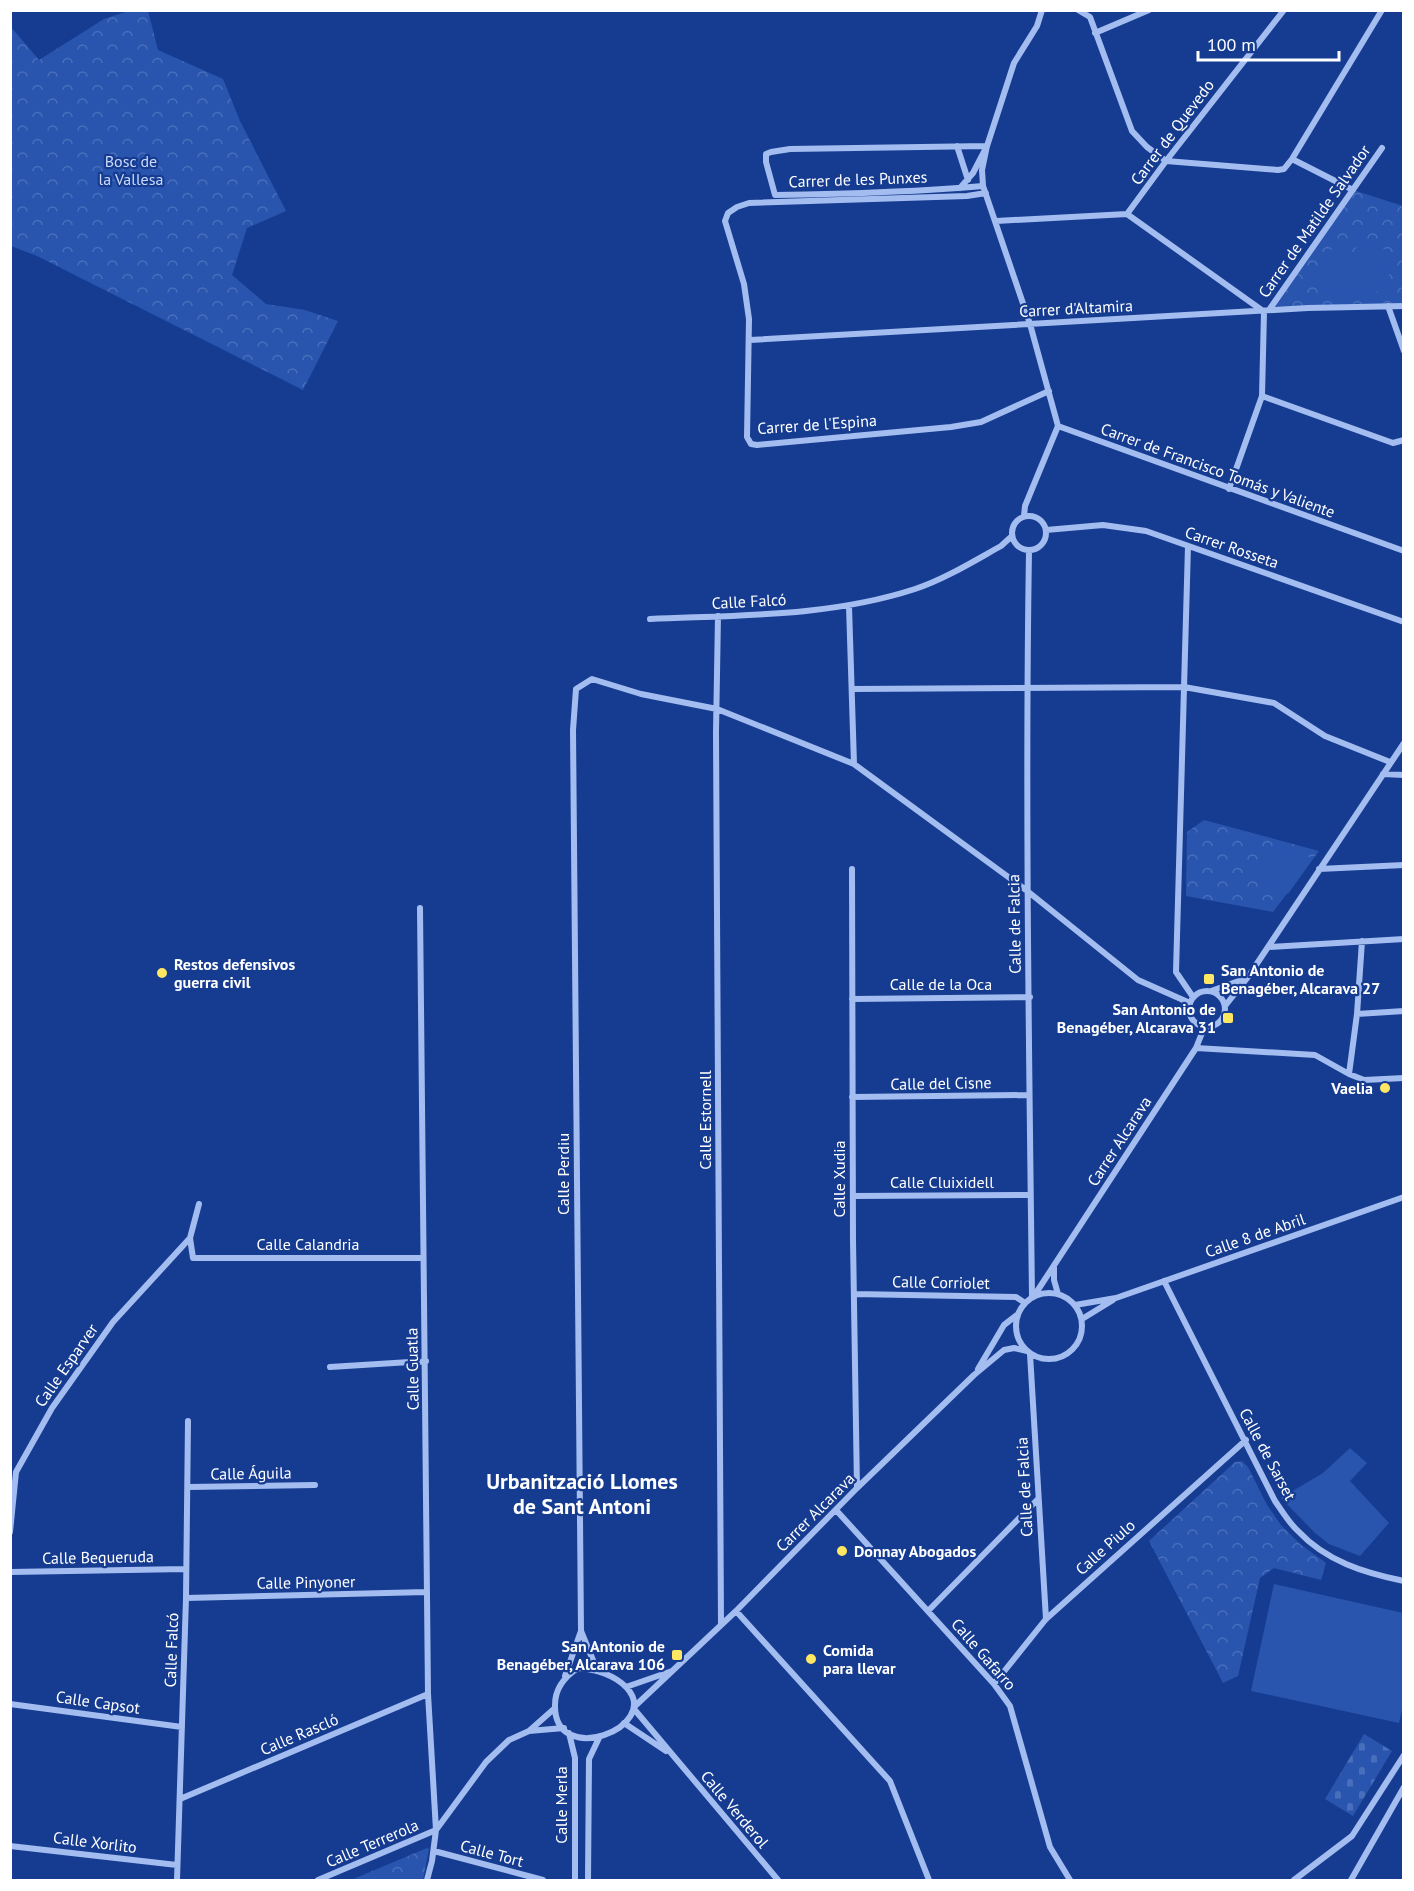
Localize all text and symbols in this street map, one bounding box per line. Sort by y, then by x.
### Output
scale bar [1198,24,1339,62]
text: 100 m [1207,33,1256,56]
street label: Carrer de Quevedo [1126,75,1218,189]
street label: Carrer de Matilde Salvador [1254,140,1375,301]
park label: Bosc de la Vallesa [99,151,163,189]
street label: Carrer de les Punxes [788,167,928,191]
street label: Carrer d'Altamira [1019,295,1133,321]
street label: Carrer de l'Espina [757,410,877,438]
street label: Carrer de Francisco Tomás y Valiente [1098,418,1338,522]
street label: Carrer Rosseta [1183,522,1281,572]
street label: Calle Falcó [711,589,787,613]
street label: Calle de Falcia [1003,874,1025,974]
place label: Restos defensivos guerra civil [174,954,295,992]
place label: San Antonio de Benagéber, Alcarava 27 [1221,960,1380,998]
marker: Restos defensivos guerra civil [155,966,169,980]
marker: San Antonio de Benagéber, Alcarava 27 [1202,972,1216,986]
street label: Calle de la Oca [890,974,992,994]
place label: San Antonio de Benagéber, Alcarava 31 [1057,999,1216,1037]
marker: San Antonio de Benagéber, Alcarava 31 [1221,1011,1235,1025]
street label: Calle Estornell [695,1070,715,1170]
street label: Calle del Cisne [890,1072,992,1094]
place label: Vaelia [1330,1078,1373,1098]
marker: Vaelia [1378,1081,1392,1095]
street label: Carrer Alcarava [1083,1092,1155,1190]
street label: Calle Perdiu [553,1133,573,1215]
street label: Calle Xudia [829,1141,849,1217]
street label: Calle Cluixidell [890,1172,994,1192]
street label: Calle 8 de Abril [1202,1208,1308,1261]
street label: Calle Calandria [257,1234,359,1254]
street label: Calle Corriolet [892,1271,991,1293]
street label: Calle Esparver [30,1319,102,1410]
street label: Calle Guatla [401,1327,423,1411]
street label: Calle de Sarset [1235,1404,1301,1504]
street label: Calle de Falcia [1011,1437,1037,1537]
street label: Calle Águila [210,1462,292,1484]
district label: Urbanització Llomes de Sant Antoni [486,1467,678,1520]
street label: Carrer Alcarava [771,1468,859,1556]
street label: Calle Piulo [1071,1515,1139,1579]
place label: Donnay Abogados [854,1541,976,1561]
marker: Donnay Abogados [835,1544,849,1558]
street label: Calle Bequeruda [42,1546,154,1568]
street label: Calle Pinyoner [256,1571,356,1593]
street label: Calle Falcó [160,1612,182,1688]
street label: Calle Gafarro [947,1614,1021,1694]
place label: San Antonio de Benagéber, Alcarava 106 [497,1636,665,1674]
place label: Comida para llevar [823,1640,896,1678]
marker: San Antonio de Benagéber, Alcarava 106 [670,1648,684,1662]
marker: Comida para llevar [804,1652,818,1666]
street label: Calle Capsot [55,1686,142,1718]
street label: Calle Rascló [257,1709,341,1759]
street label: Calle Merla [551,1766,571,1844]
street label: Calle Verderol [697,1766,773,1852]
street label: Calle Terrerola [323,1815,421,1871]
street label: Calle Xorlito [52,1827,138,1857]
street label: Calle Tort [458,1835,526,1871]

